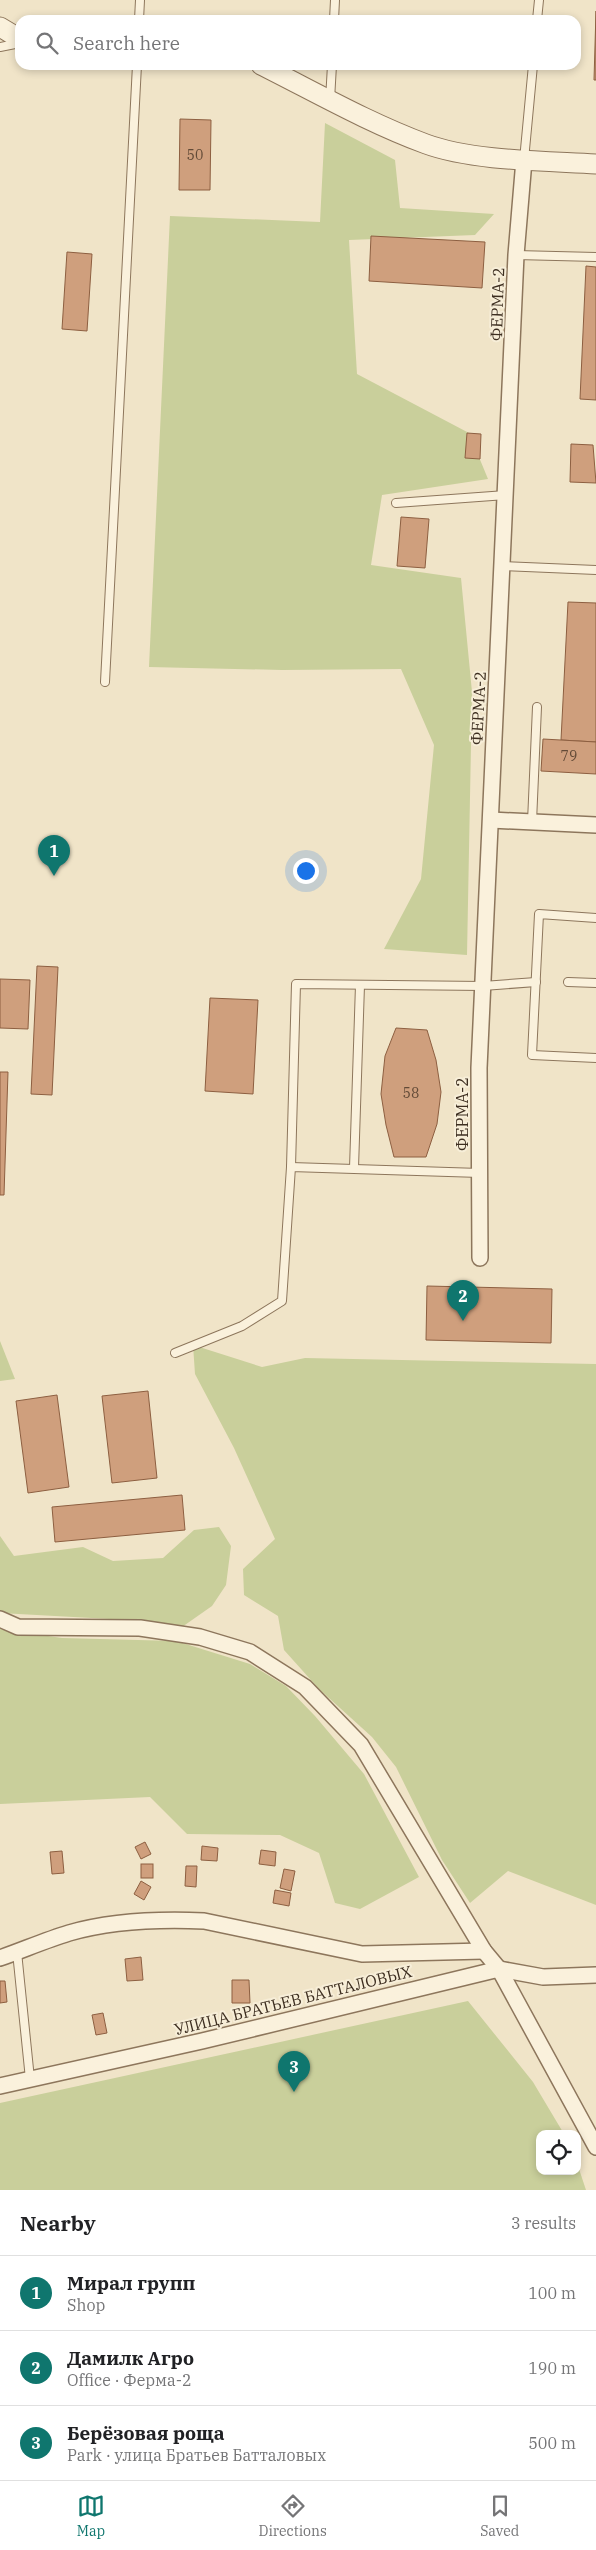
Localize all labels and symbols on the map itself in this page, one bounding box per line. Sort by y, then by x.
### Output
house number: 50 [187,146,203,164]
street label: ФЕРМА-2 [486,267,508,341]
street label: ФЕРМА-2 [466,671,490,745]
house number: 79 [561,747,577,765]
pin: 1 [38,835,70,876]
your location [293,858,319,884]
street label: ФЕРМА-2 [452,1077,472,1151]
house number: 58 [403,1084,419,1102]
pin: 2 [447,1280,479,1321]
street label: УЛИЦА БРАТЬЕВ БАТТАЛОВЫХ [172,1961,414,2039]
pin: 3 [278,2051,310,2092]

